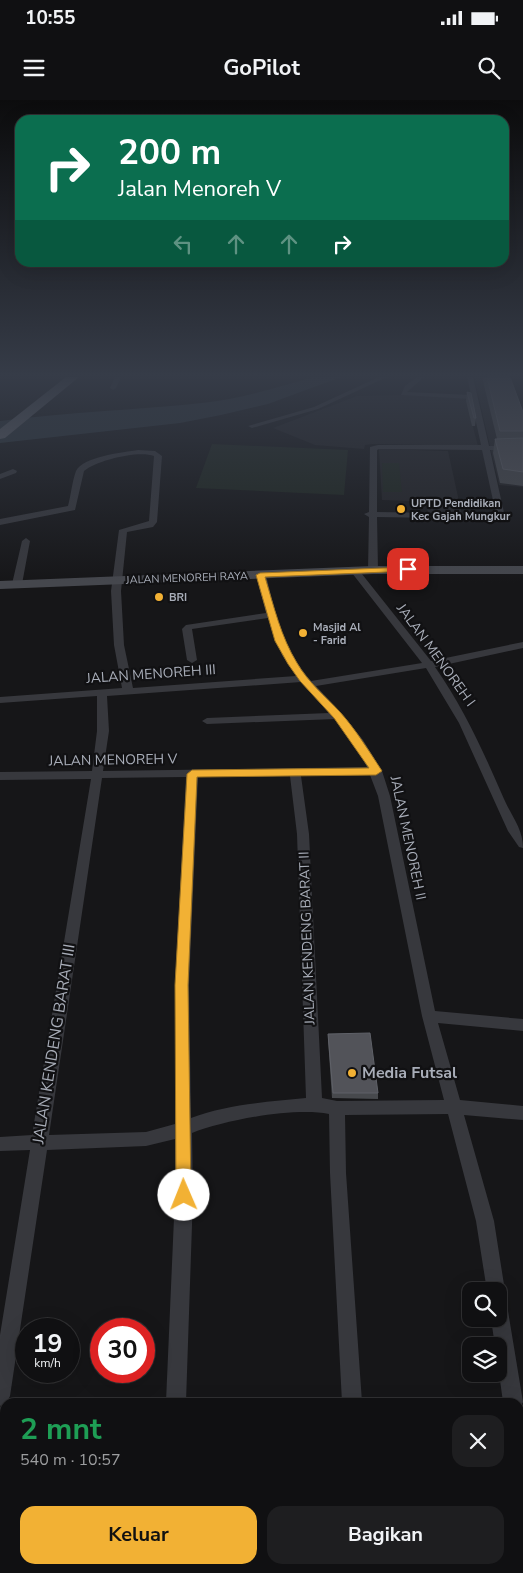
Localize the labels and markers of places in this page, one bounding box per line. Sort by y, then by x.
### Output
place label: UPTD Pendidikan Kec Gajah Mungkur [411,496,511,524]
marker: UPTD Pendidikan Kec Gajah Mungkur [395,503,407,515]
pin [387,548,429,590]
place label: BRI [169,590,187,605]
marker: BRI [153,591,165,603]
place label: Masjid Al - Farid [313,620,361,648]
marker: Masjid Al - Farid [297,627,309,639]
place label: Media Futsal [362,1062,457,1084]
marker: Media Futsal [346,1067,358,1079]

